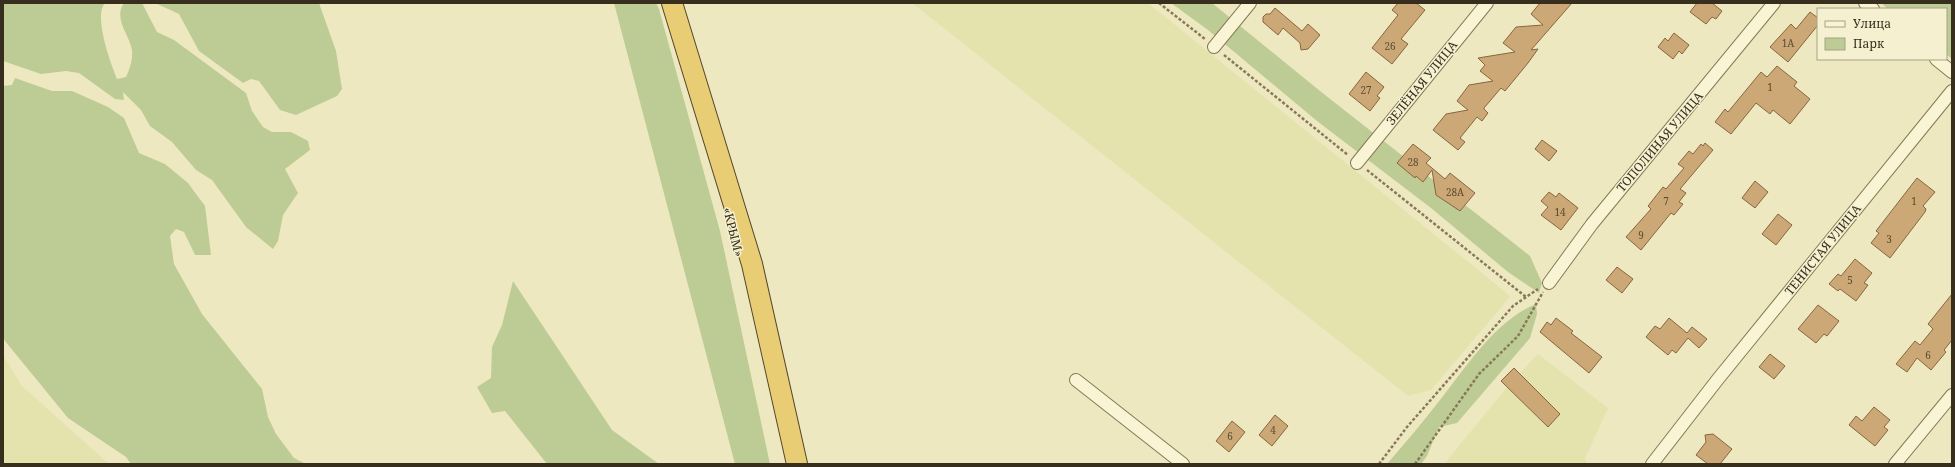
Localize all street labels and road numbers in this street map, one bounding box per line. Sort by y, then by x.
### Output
street label: ЗЕЛЁНАЯ УЛИЦА [1382,36,1461,129]
street label: ТОПОЛИНАЯ УЛИЦА [1612,87,1707,196]
street label: ТЕНИСТАЯ УЛИЦА [1781,200,1865,299]
street label: «КРЫМ» [719,205,748,258]

